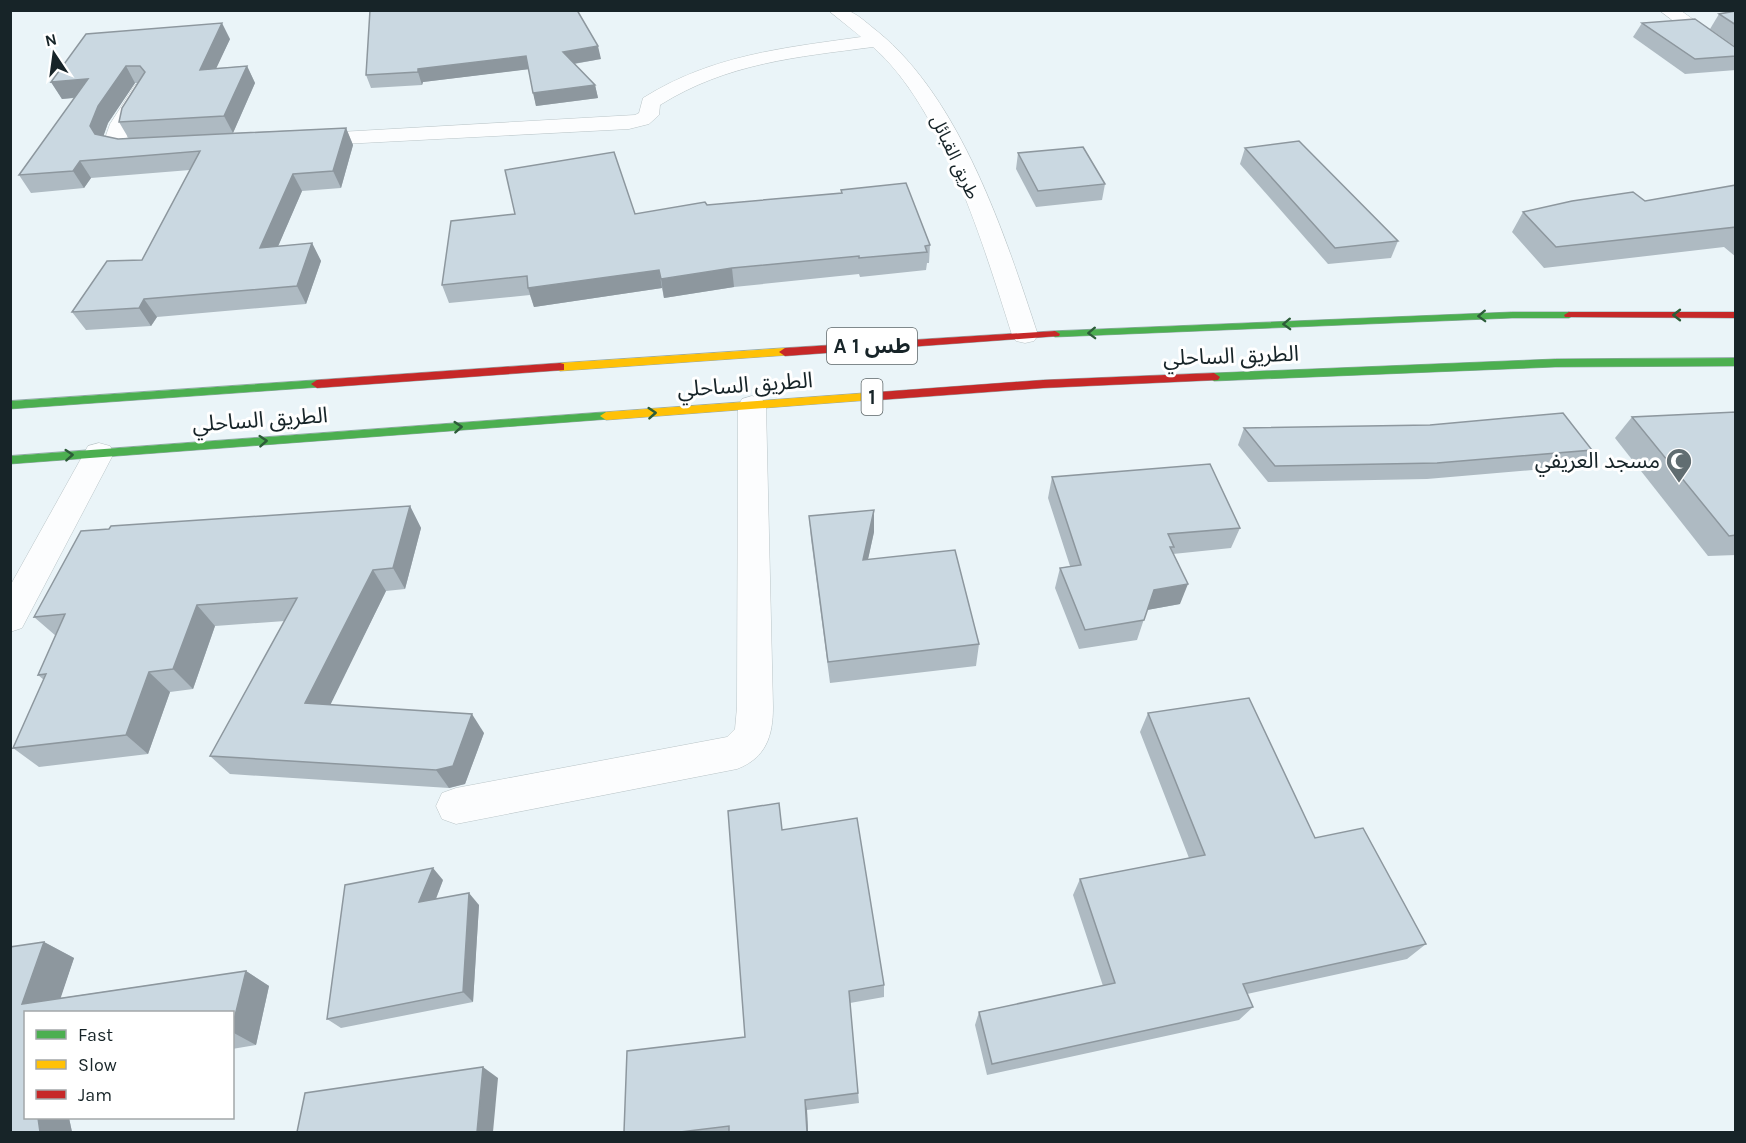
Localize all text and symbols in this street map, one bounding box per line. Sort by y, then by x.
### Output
north arrow [24,24,84,84]
text: N [43,29,58,50]
street label: طريق القبائل [926,111,984,203]
one-way arrow [1478,309,1487,322]
one-way arrow [1673,309,1682,321]
one-way arrow [1283,318,1292,331]
one-way arrow [1088,326,1097,339]
road number: A 1 طس [827,328,917,364]
street label: الطريق الساحلي [1163,341,1300,374]
street label: الطريق الساحلي [676,367,814,406]
road number: 1 [862,379,882,415]
street label: الطريق الساحلي [191,402,329,441]
one-way arrow [648,407,657,420]
one-way arrow [453,421,462,434]
one-way arrow [259,435,268,448]
mosque icon: مسجد العريفي [1664,446,1694,484]
place label: مسجد العريفي [1535,448,1660,477]
one-way arrow [64,449,73,462]
legend [24,1011,234,1119]
text: Fast [78,1024,113,1046]
text: Slow [78,1054,117,1076]
text: Jam [78,1084,112,1106]

